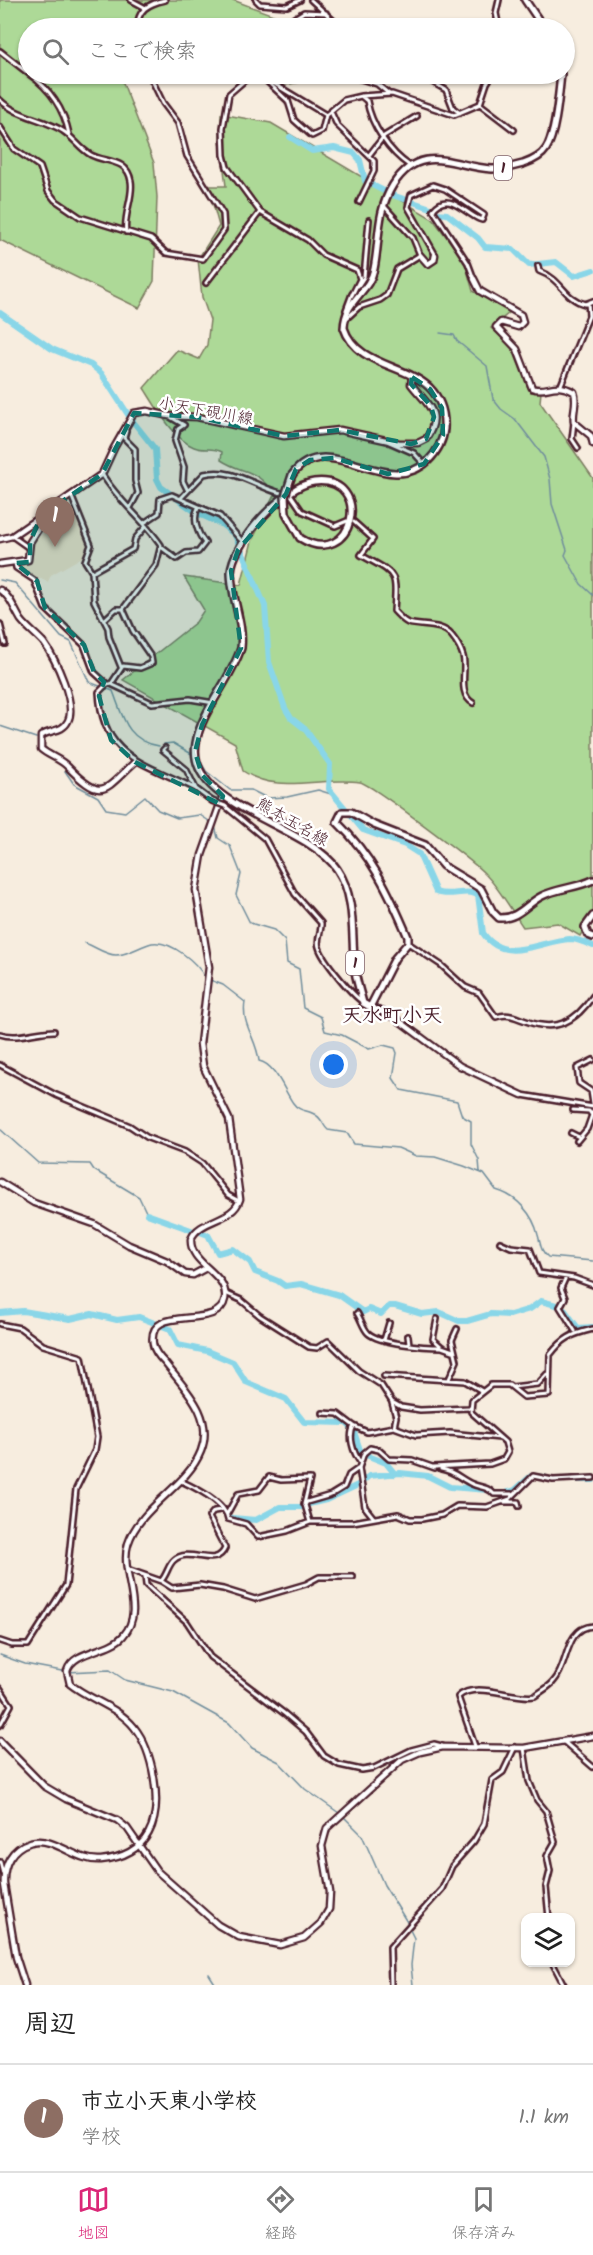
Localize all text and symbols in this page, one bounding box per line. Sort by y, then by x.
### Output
search box [18,18,575,84]
icon: search [39,35,72,68]
text: ここで検索 [87,35,197,70]
road number: 1 [494,156,512,180]
street label: 小天下硯川線 [156,391,255,432]
pin: 1 [36,498,74,547]
street label: 熊本玉名線 [251,791,333,853]
road number: 1 [346,951,364,975]
district label: 天水町小天 [342,1001,442,1033]
your location [319,1050,348,1079]
map controls [521,1913,575,1967]
button: layers [521,1913,575,1967]
text: 周辺 [24,2004,76,2046]
text: 市立小天東小学校 [81,2085,257,2120]
text: 1 [40,2102,47,2134]
text: 1.1 km [518,2102,569,2134]
text: 学校 [81,2122,121,2154]
tab: 地図 [77,2183,110,2246]
tab: 経路 [264,2183,297,2246]
tab: 保存済み [452,2183,516,2246]

